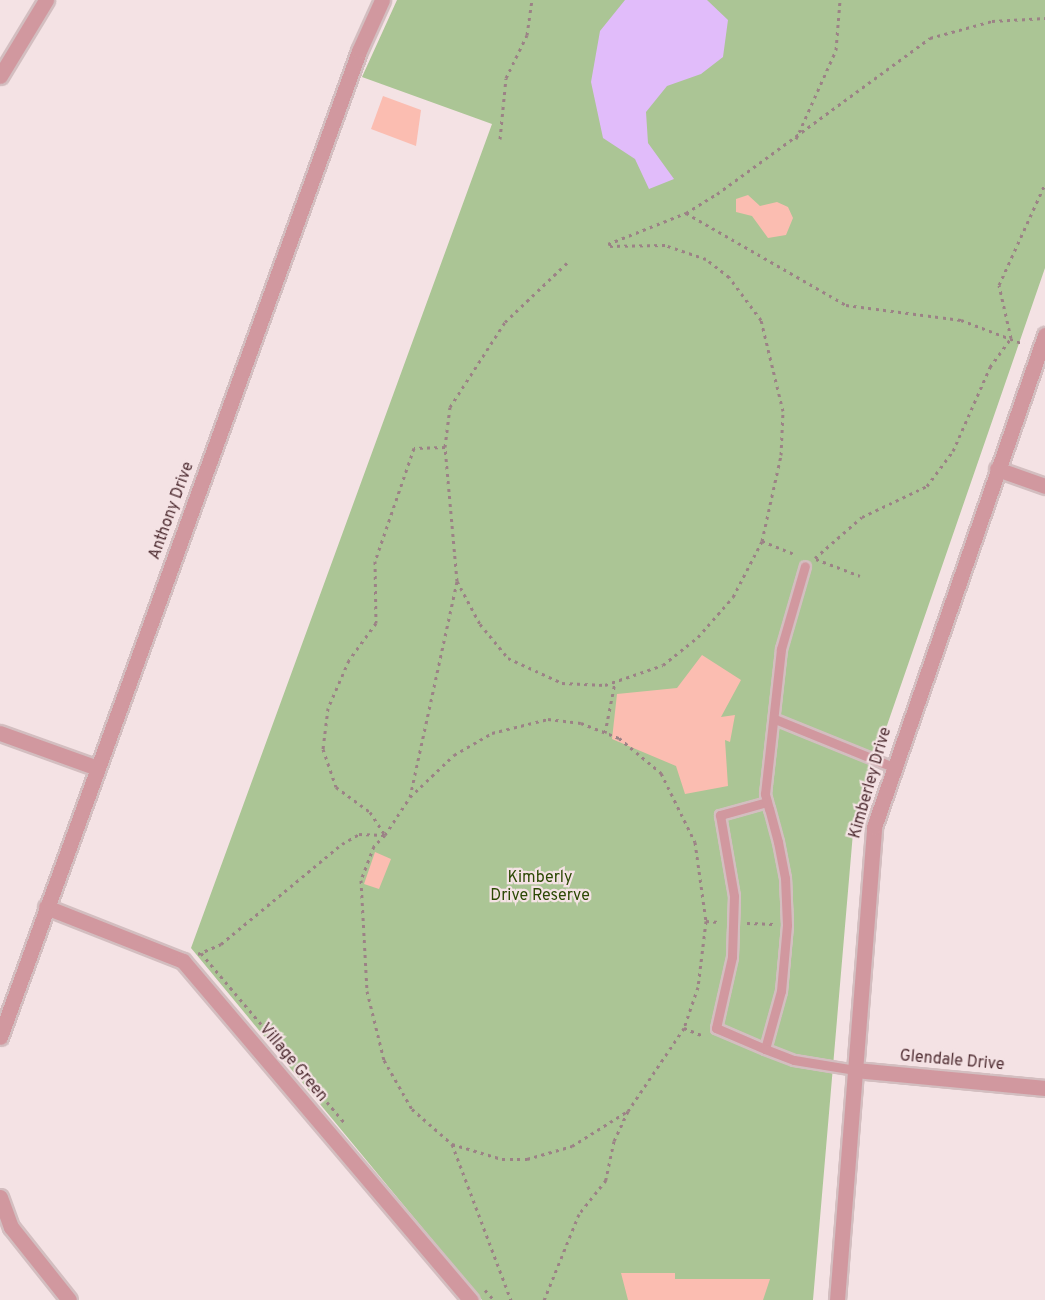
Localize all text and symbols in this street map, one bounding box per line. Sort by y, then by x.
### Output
street label: Anthony Drive [145,460,199,562]
street label: Kimberley Drive [846,725,896,841]
park label: Kimberly Drive Reserve [490,868,590,906]
street label: Village Green [255,1020,331,1106]
street label: Glendale Drive [899,1047,1005,1075]

